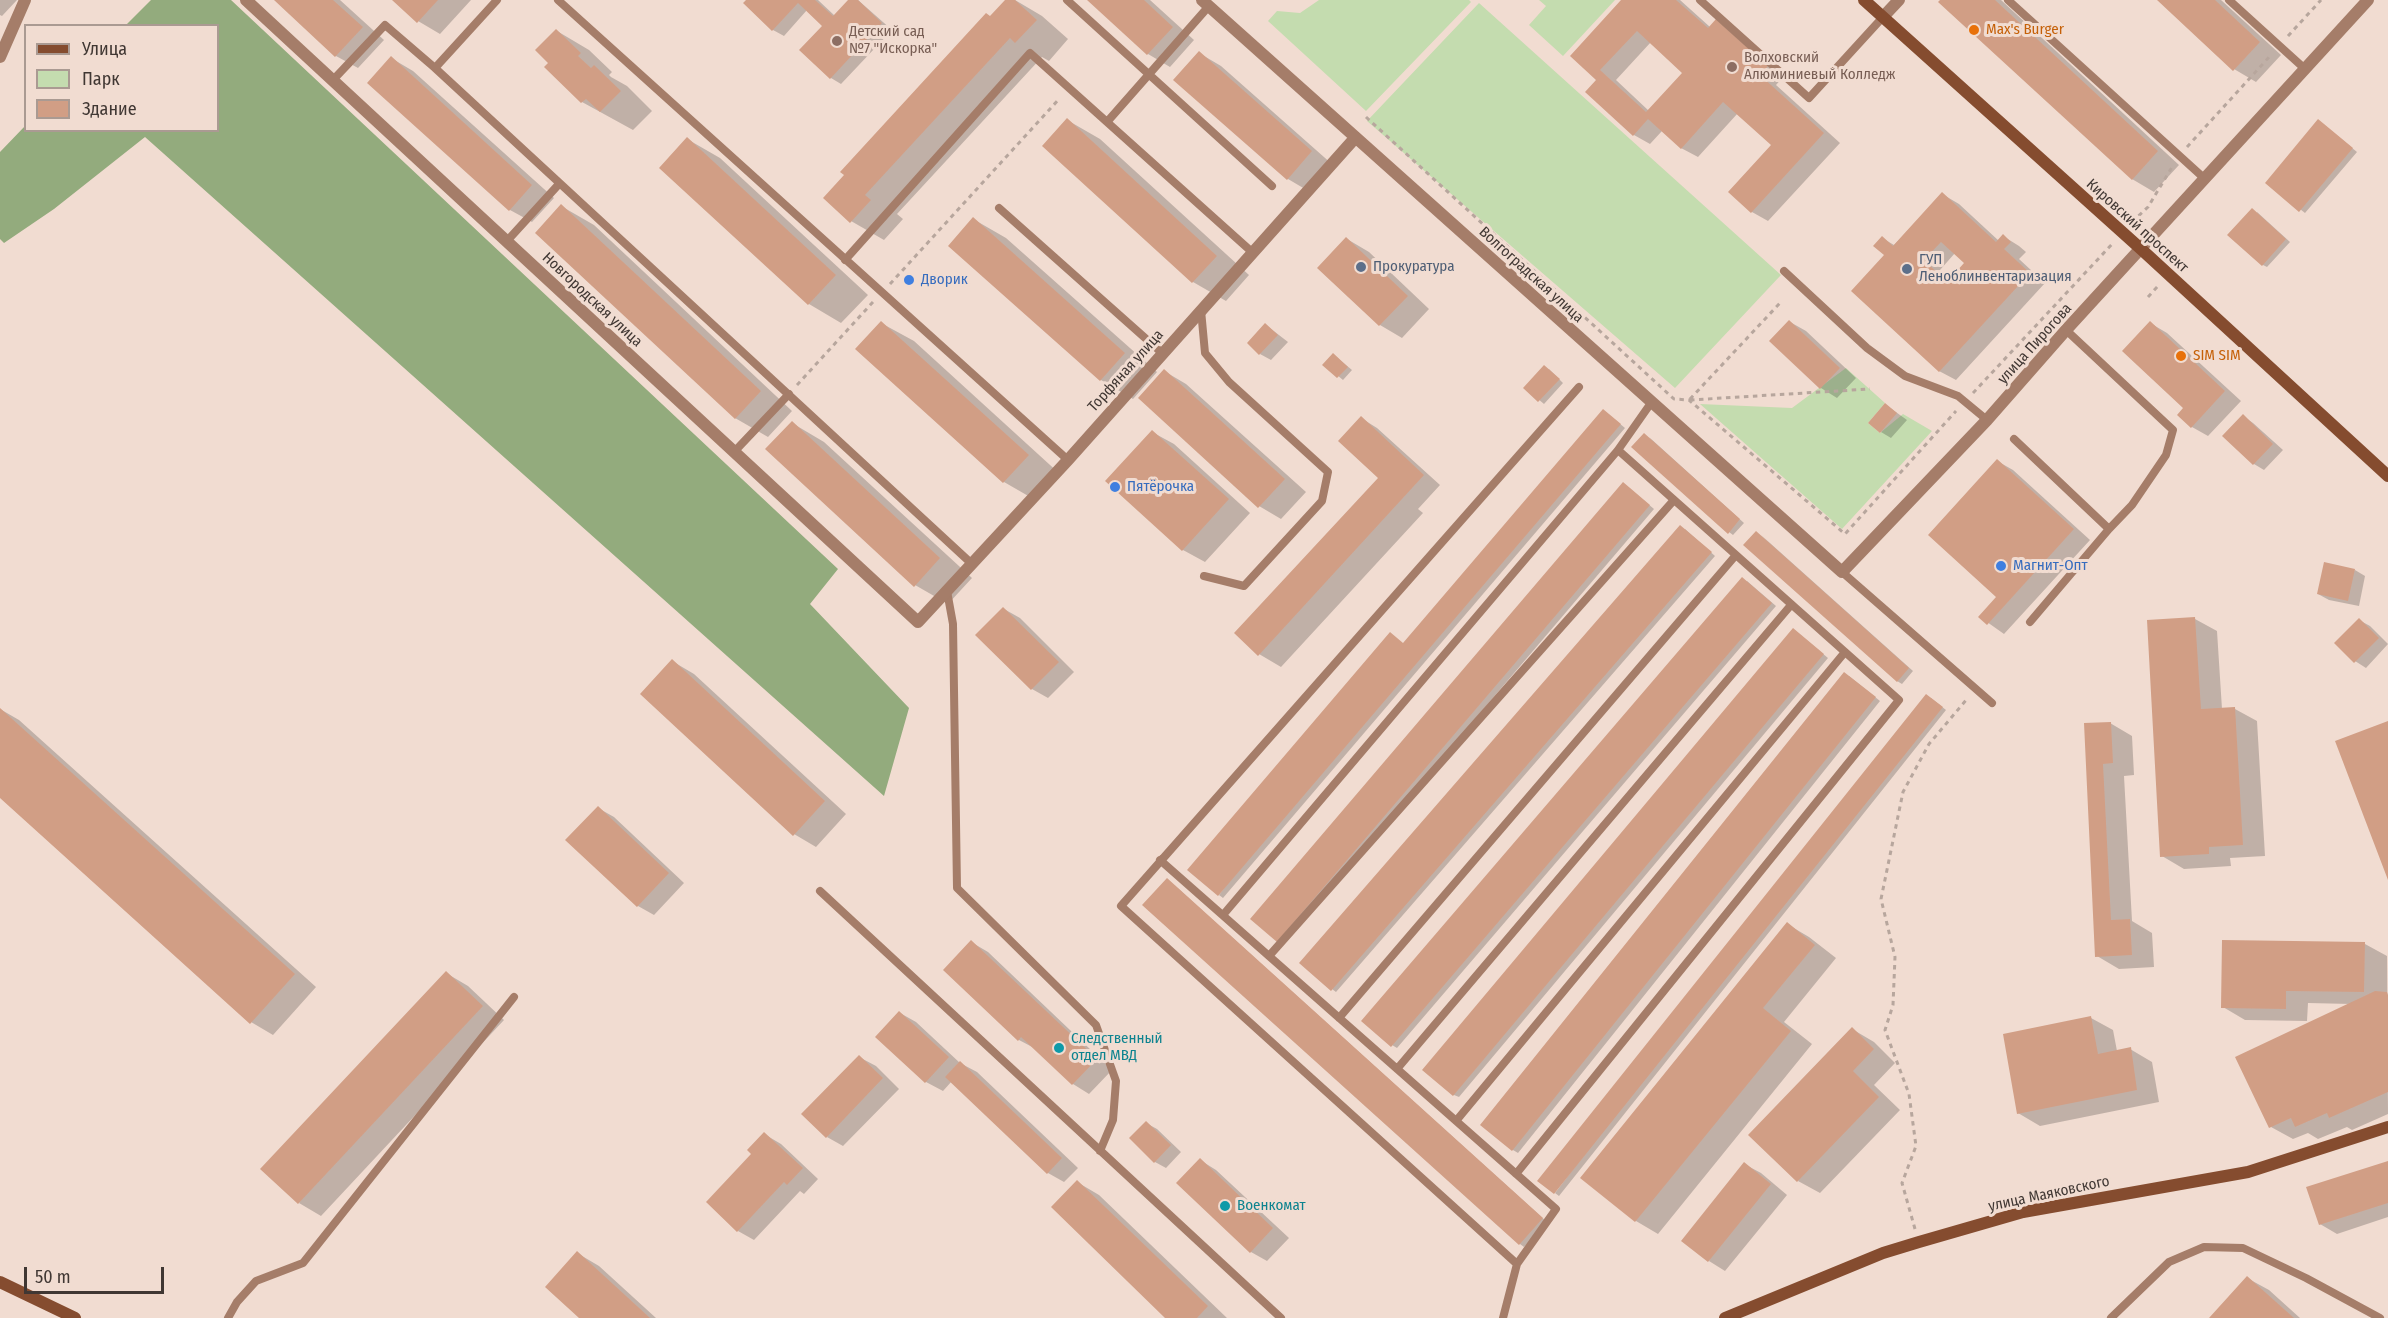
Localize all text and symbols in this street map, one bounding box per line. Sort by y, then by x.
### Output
place label: Max's Burger [1986,21,2064,39]
place label: Детский cад №7 "Искорка" [849,23,937,58]
marker: Max's Burger [1967,23,1981,37]
legend [24,24,219,132]
marker: Детский cад №7 "Искорка" [830,34,844,48]
text: Улица [82,38,127,60]
place label: Волховский Алюминиевый Колледж [1744,49,1895,84]
marker: Волховский Алюминиевый Колледж [1725,60,1739,74]
text: Парк [82,68,120,90]
text: Здание [82,98,137,120]
street label: Кировский проспект [2082,175,2192,277]
street label: Волгоградская улица [1475,223,1587,327]
street label: Новгородская улица [538,249,646,351]
place label: ГУП Леноблинвентаризация [1919,251,2072,286]
place label: Прокуратура [1373,258,1455,276]
marker: Прокуратура [1354,260,1368,274]
marker: ГУП Леноблинвентаризация [1900,262,1914,276]
place label: Дворик [921,271,968,289]
marker: Дворик [902,273,916,287]
street label: улица Пирогова [1994,300,2076,388]
street label: Торфяная улица [1084,326,1168,416]
place label: SIM SIM [2193,347,2241,365]
marker: SIM SIM [2174,349,2188,363]
place label: Пятёрочка [1127,478,1194,496]
marker: Пятёрочка [1108,480,1122,494]
place label: Магнит-Опт [2013,557,2088,575]
marker: Магнит-Опт [1994,559,2008,573]
place label: Следственный отдел МВД [1071,1030,1163,1065]
marker: Следственный отдел МВД [1052,1041,1066,1055]
street label: улица Маяковского [1987,1172,2111,1216]
place label: Военкомат [1237,1197,1306,1215]
marker: Военкомат [1218,1199,1232,1213]
scale bar [27,1255,166,1293]
text: 50 m [35,1266,71,1288]

